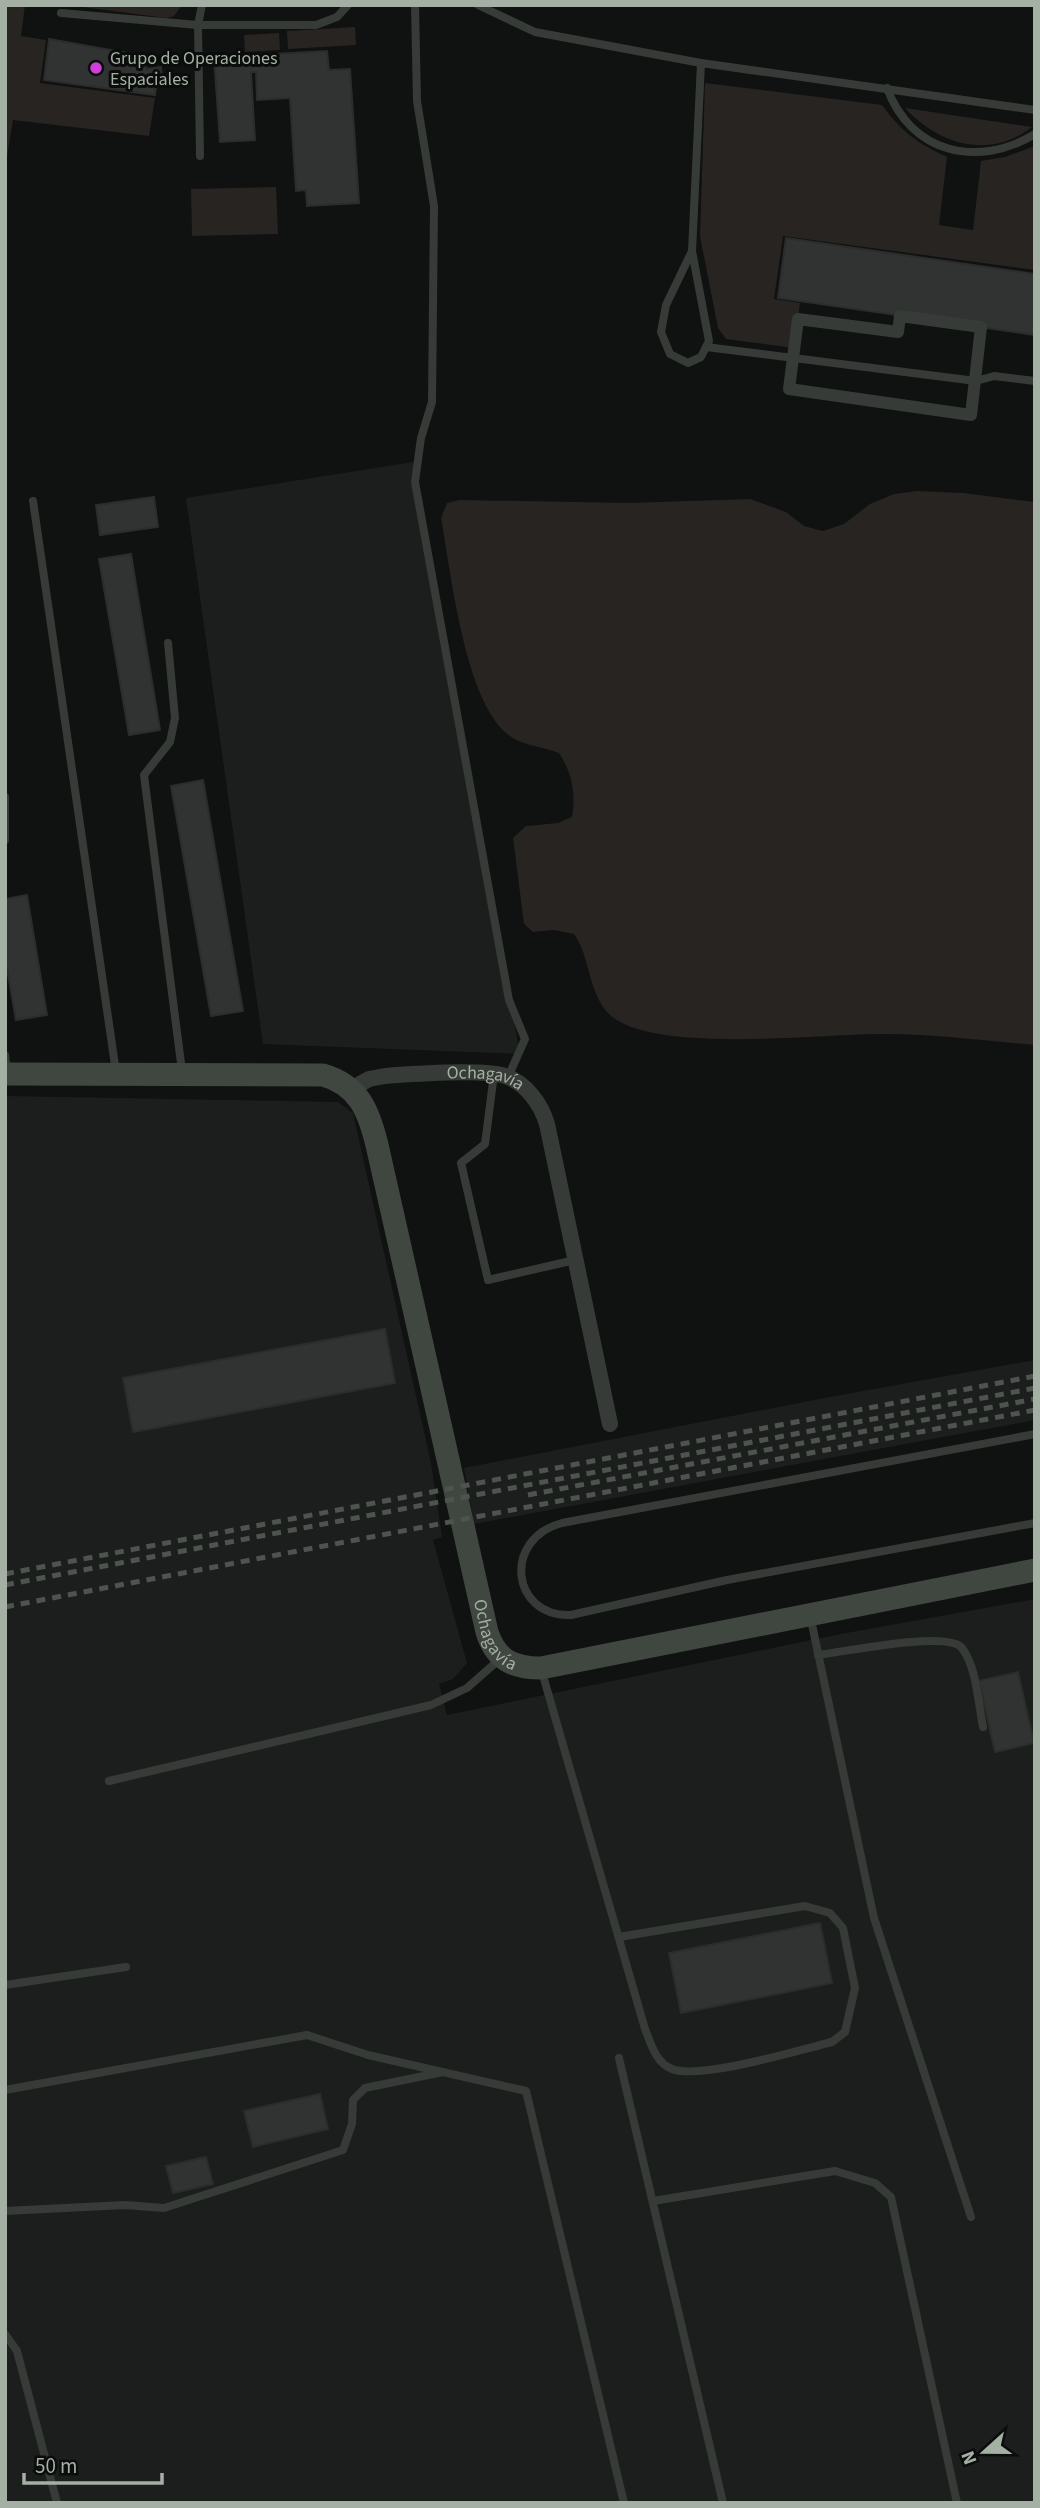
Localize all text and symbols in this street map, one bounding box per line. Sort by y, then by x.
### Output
place label: Grupo de Operaciones Espaciales [110,46,277,92]
marker: Grupo de Operaciones Espaciales [88,60,104,76]
street label: Ochagavía [446,1060,530,1096]
street label: Ochagavía [467,1597,521,1677]
north arrow [949,2417,1019,2487]
scale bar [24,2442,163,2486]
text: N [955,2447,984,2468]
text: 50 m [35,2451,77,2481]

